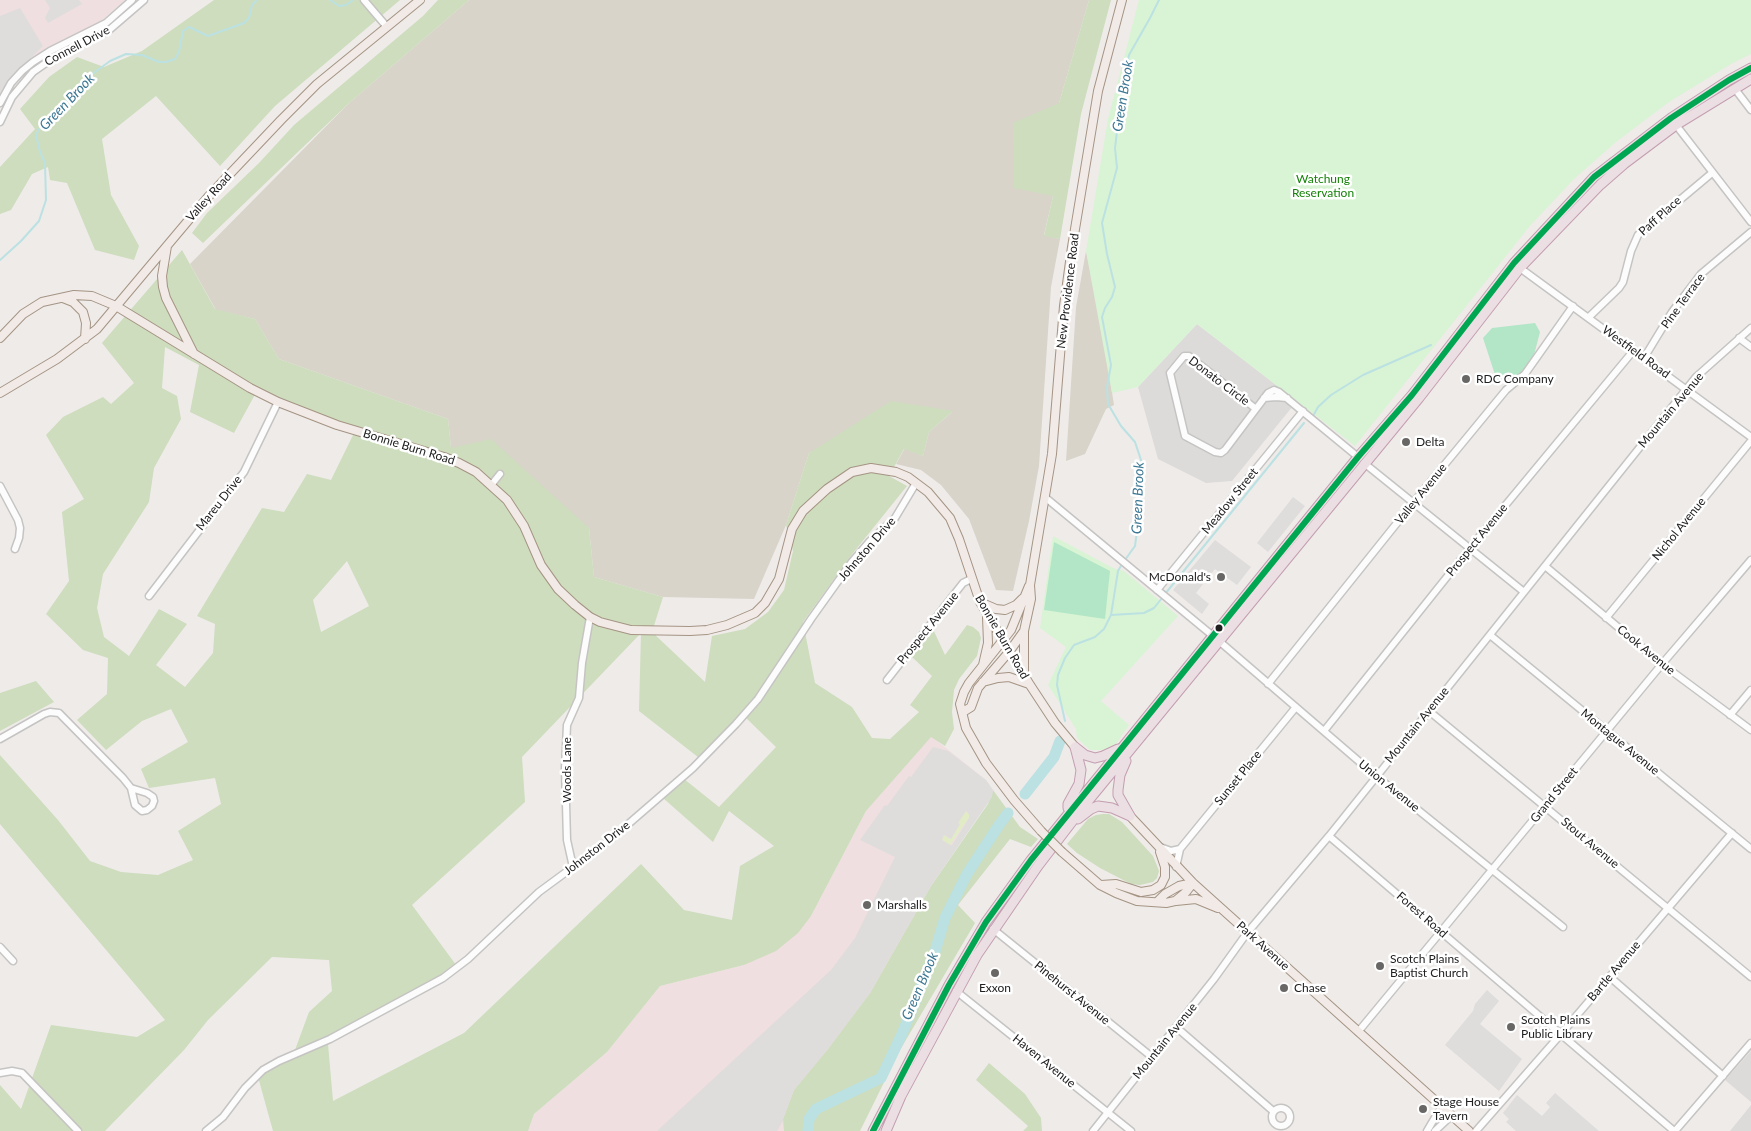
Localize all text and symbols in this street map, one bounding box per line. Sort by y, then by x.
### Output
street label: Connell Drive [42,23,112,69]
water label: Green Brook [1109,59,1137,133]
water label: Green Brook [36,70,98,134]
street label: Valley Road [183,170,235,224]
park label: Watchung Reservation [1292,172,1354,200]
street label: Paff Place [1636,193,1684,239]
street label: New Providence Road [1054,233,1082,349]
street label: Pine Terrace [1658,271,1708,331]
street label: Westfield Road [1599,323,1673,381]
street label: Donato Circle [1186,353,1252,409]
street label: Mountain Avenue [1635,369,1707,451]
place label: RDC Company [1476,372,1554,386]
marker: RDC Company [1460,373,1472,385]
street label: Bonnie Burn Road [361,426,457,468]
place label: Delta [1416,435,1444,449]
marker: Delta [1400,436,1412,448]
street label: Valley Avenue [1392,461,1450,527]
water label: Green Brook [1128,462,1148,534]
street label: Meadow Street [1199,465,1261,537]
street label: Mareu Drive [193,473,245,533]
street label: Nichol Avenue [1649,495,1709,563]
street label: Prospect Avenue [1443,501,1511,579]
street label: Johnston Drive [835,514,899,584]
place label: McDonald's [1149,570,1211,584]
marker: McDonald's [1215,571,1227,583]
street label: Prospect Avenue [894,589,962,667]
street label: Bonnie Burn Road [972,592,1032,682]
street label: Cook Avenue [1614,622,1678,678]
unlabelled marker [1214,623,1224,633]
street label: Mountain Avenue [1382,684,1452,766]
street label: Montague Avenue [1578,706,1662,778]
street label: Woods Lane [560,737,574,803]
street label: Sunset Place [1211,748,1265,808]
street label: Union Avenue [1356,757,1422,815]
street label: Grand Street [1527,764,1581,826]
street label: Stout Avenue [1558,815,1622,871]
street label: Johnston Drive [561,818,633,878]
street label: Forest Road [1394,889,1450,941]
place label: Marshalls [877,898,927,912]
marker: Marshalls [861,899,873,911]
street label: Park Avenue [1234,918,1292,974]
street label: Bartle Avenue [1585,938,1643,1004]
water label: Green Brook [898,950,942,1022]
place label: Scotch Plains Baptist Church [1390,952,1468,980]
street label: Pinehurst Avenue [1031,958,1113,1028]
marker: Scotch Plains Baptist Church [1374,960,1386,972]
marker: Exxon [989,967,1001,979]
place label: Exxon [979,981,1011,995]
place label: Chase [1294,981,1326,995]
marker: Chase [1278,982,1290,994]
street label: Mountain Avenue [1130,1000,1200,1082]
place label: Scotch Plains Public Library [1521,1013,1593,1041]
marker: Scotch Plains Public Library [1505,1021,1517,1033]
street label: Haven Avenue [1010,1031,1078,1091]
place label: Stage House Tavern [1433,1095,1499,1123]
marker: Stage House Tavern [1417,1103,1429,1115]

